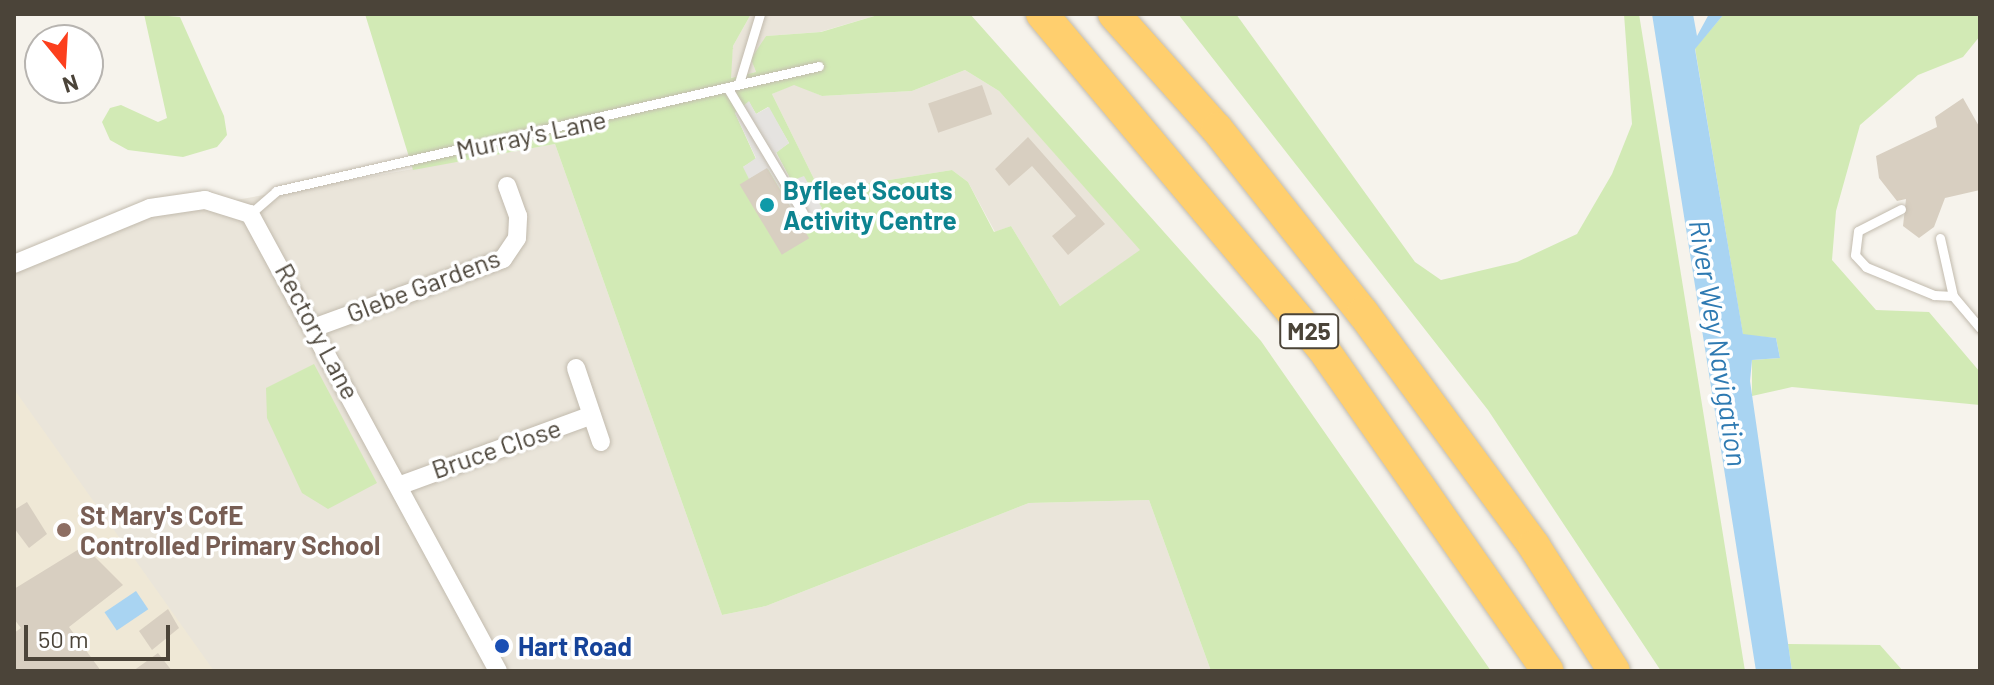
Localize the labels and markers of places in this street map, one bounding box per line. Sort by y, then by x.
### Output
place label: Byfleet Scouts Activity Centre [783,174,957,236]
marker: Byfleet Scouts Activity Centre [758,196,776,214]
place label: St Mary's CofE Controlled Primary School [80,499,380,560]
marker: St Mary's CofE Controlled Primary School [55,521,73,539]
place label: Hart Road [518,630,632,662]
marker: Hart Road [493,637,511,655]

